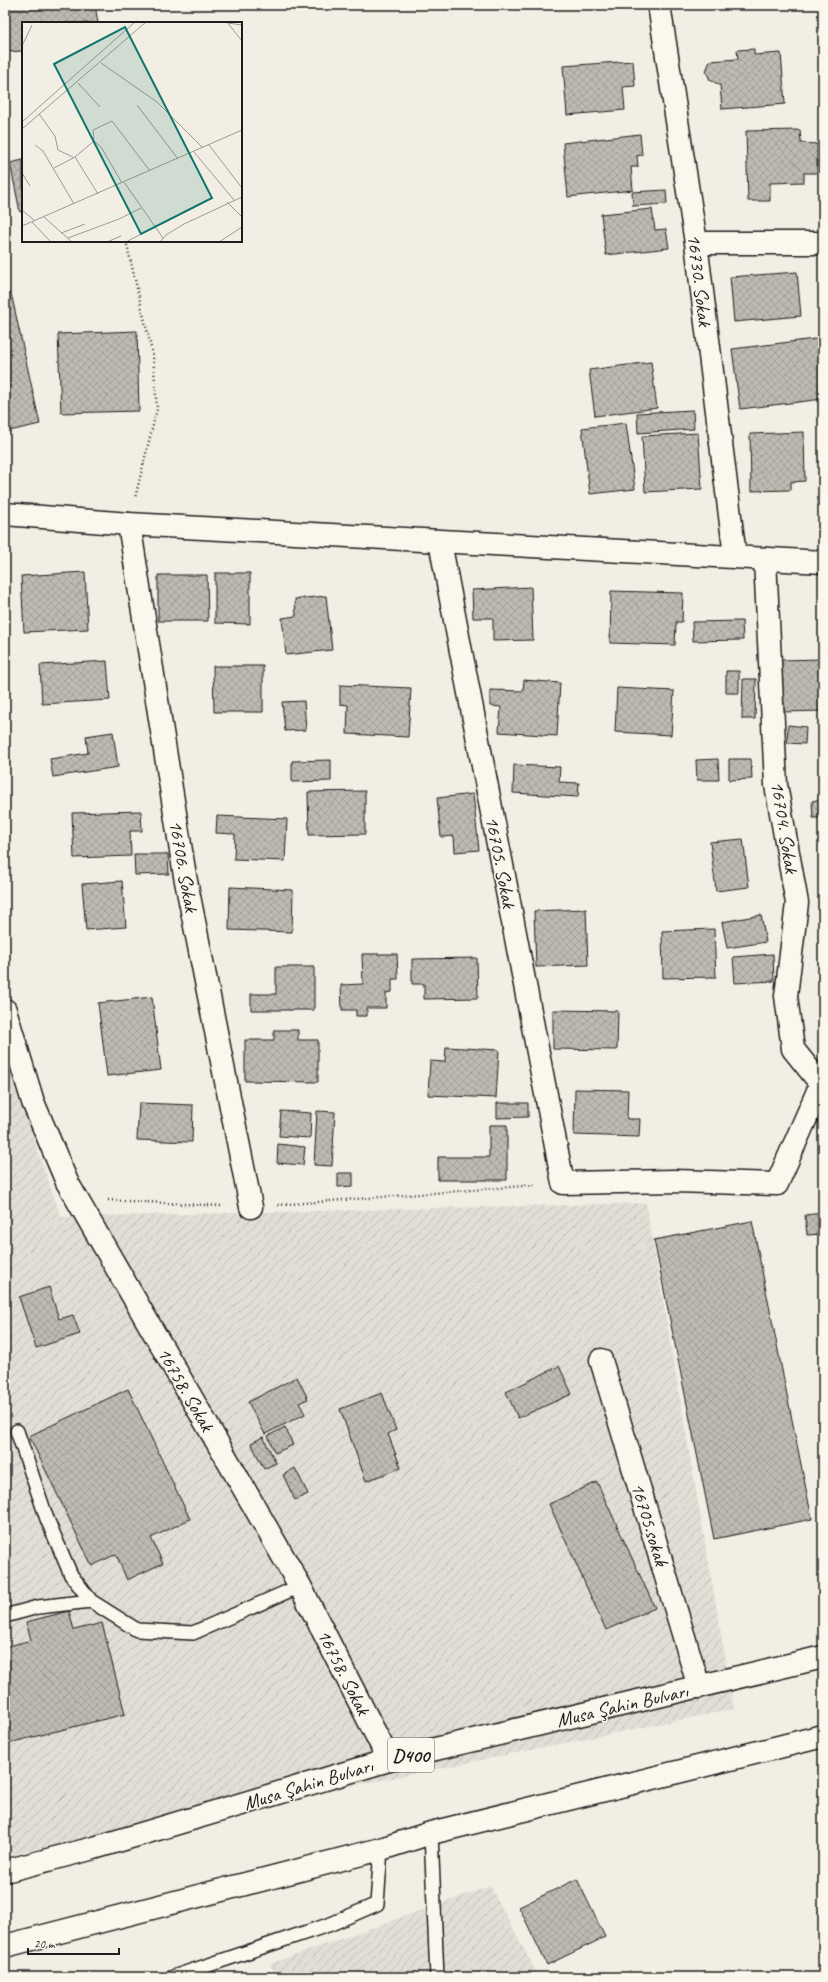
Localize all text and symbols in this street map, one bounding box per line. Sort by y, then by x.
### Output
inset map [22,22,242,242]
street label: 16730. Sokak [681,232,718,329]
street label: 16704. Sokak [765,779,804,877]
street label: 16705. Sokak [479,814,522,912]
street label: 16706. Sokak [163,818,204,916]
street label: 16758. Sokak [151,1343,220,1437]
street label: 16705.sokak [625,1480,674,1570]
street label: 16758. Sokak [311,1625,377,1721]
street label: Musa Şahin Bulvarı [554,1678,691,1733]
road number: D400 [388,1738,434,1772]
street label: Musa Şahin Bulvarı [240,1753,377,1816]
scale bar [28,1930,119,1956]
text: 20 m [34,1936,56,1952]

